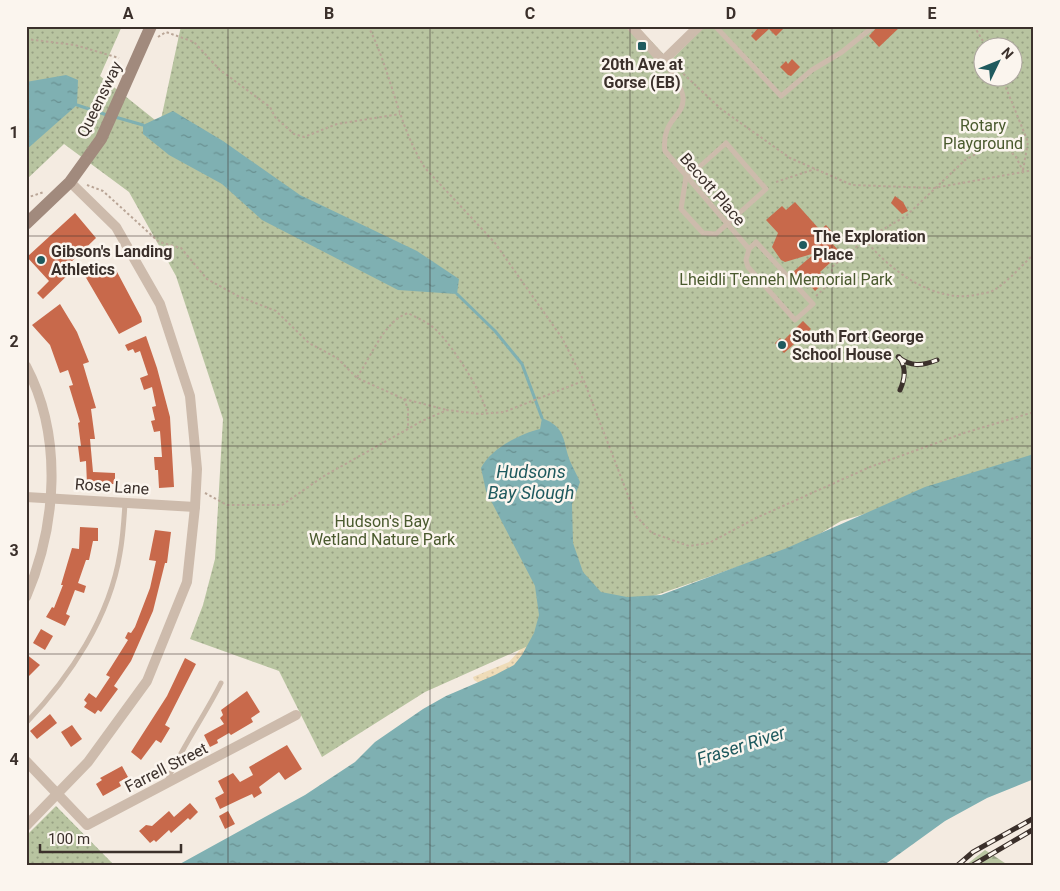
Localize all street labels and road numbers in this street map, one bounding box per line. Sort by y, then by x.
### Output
street label: Queensway [73,58,126,140]
street label: Becott Place [676,149,749,229]
street label: Rose Lane [74,474,150,499]
street label: Farrell Street [122,738,211,796]

